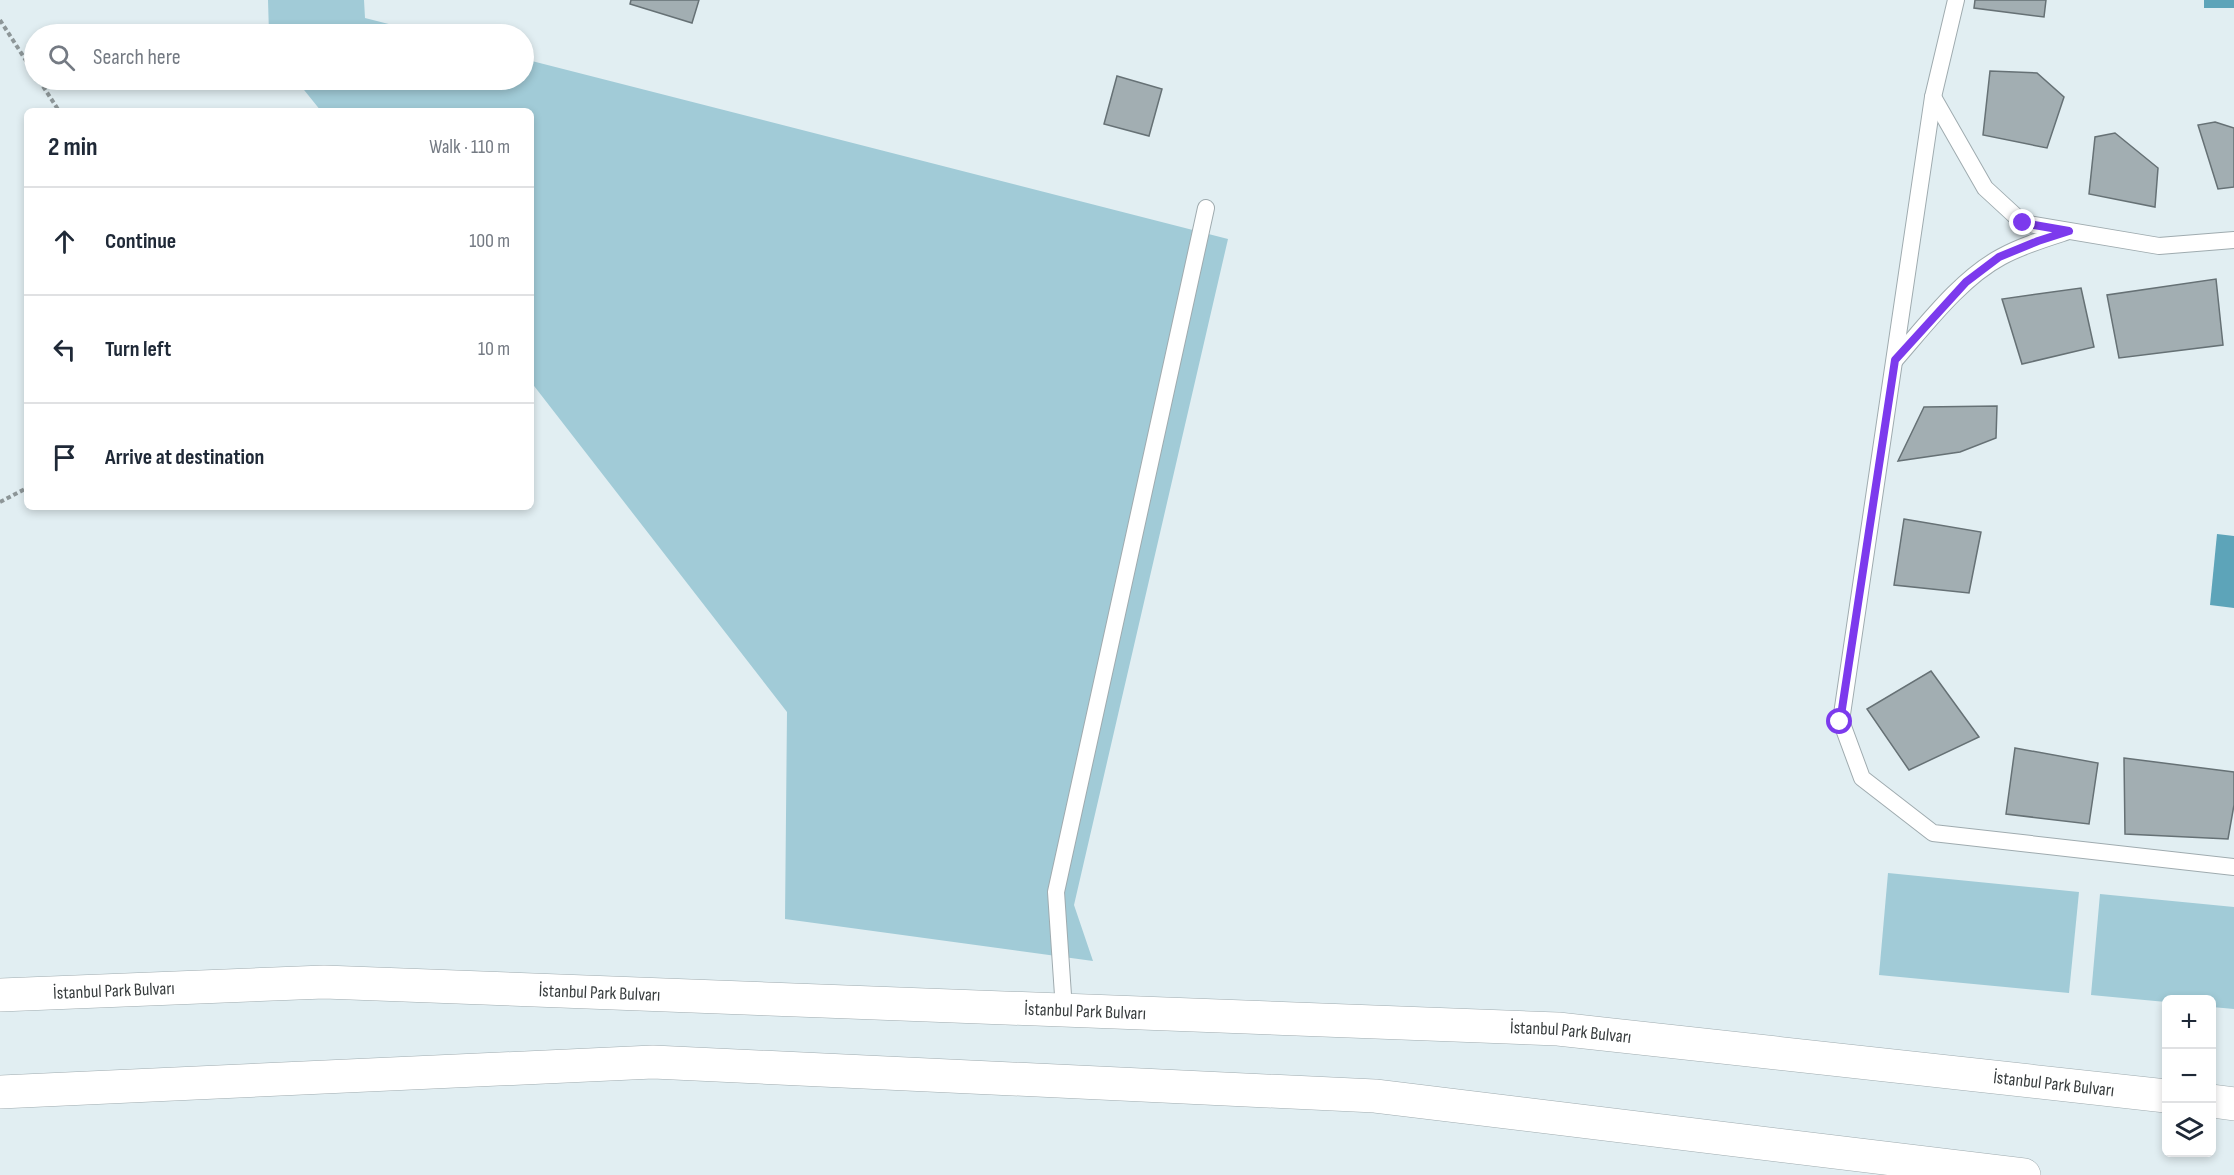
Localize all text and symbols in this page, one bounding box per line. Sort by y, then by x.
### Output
search box [24,24,534,90]
icon: search [45,41,78,74]
text: Search here [93,44,180,71]
text: 2 min [48,132,98,163]
text: Walk · 110 m [429,135,510,159]
route end [2009,209,2035,235]
icon: ahead [48,225,81,258]
text: Continue [105,228,176,255]
text: 100 m [469,229,510,253]
icon: left [48,333,81,366]
text: Turn left [105,336,171,363]
text: 10 m [478,337,510,361]
icon: arrive [48,441,81,474]
text: Arrive at destination [105,444,264,471]
route start [1826,708,1852,734]
street label: İstanbul Park Bulvarı [53,977,175,1003]
street label: İstanbul Park Bulvarı [538,980,661,1005]
map controls [2162,995,2216,1157]
button: + [2162,995,2216,1049]
street label: İstanbul Park Bulvarı [1024,998,1146,1024]
street label: İstanbul Park Bulvarı [1510,1017,1632,1048]
button: − [2162,1049,2216,1103]
street label: İstanbul Park Bulvarı [1992,1067,2116,1101]
button: layers [2162,1103,2216,1157]

